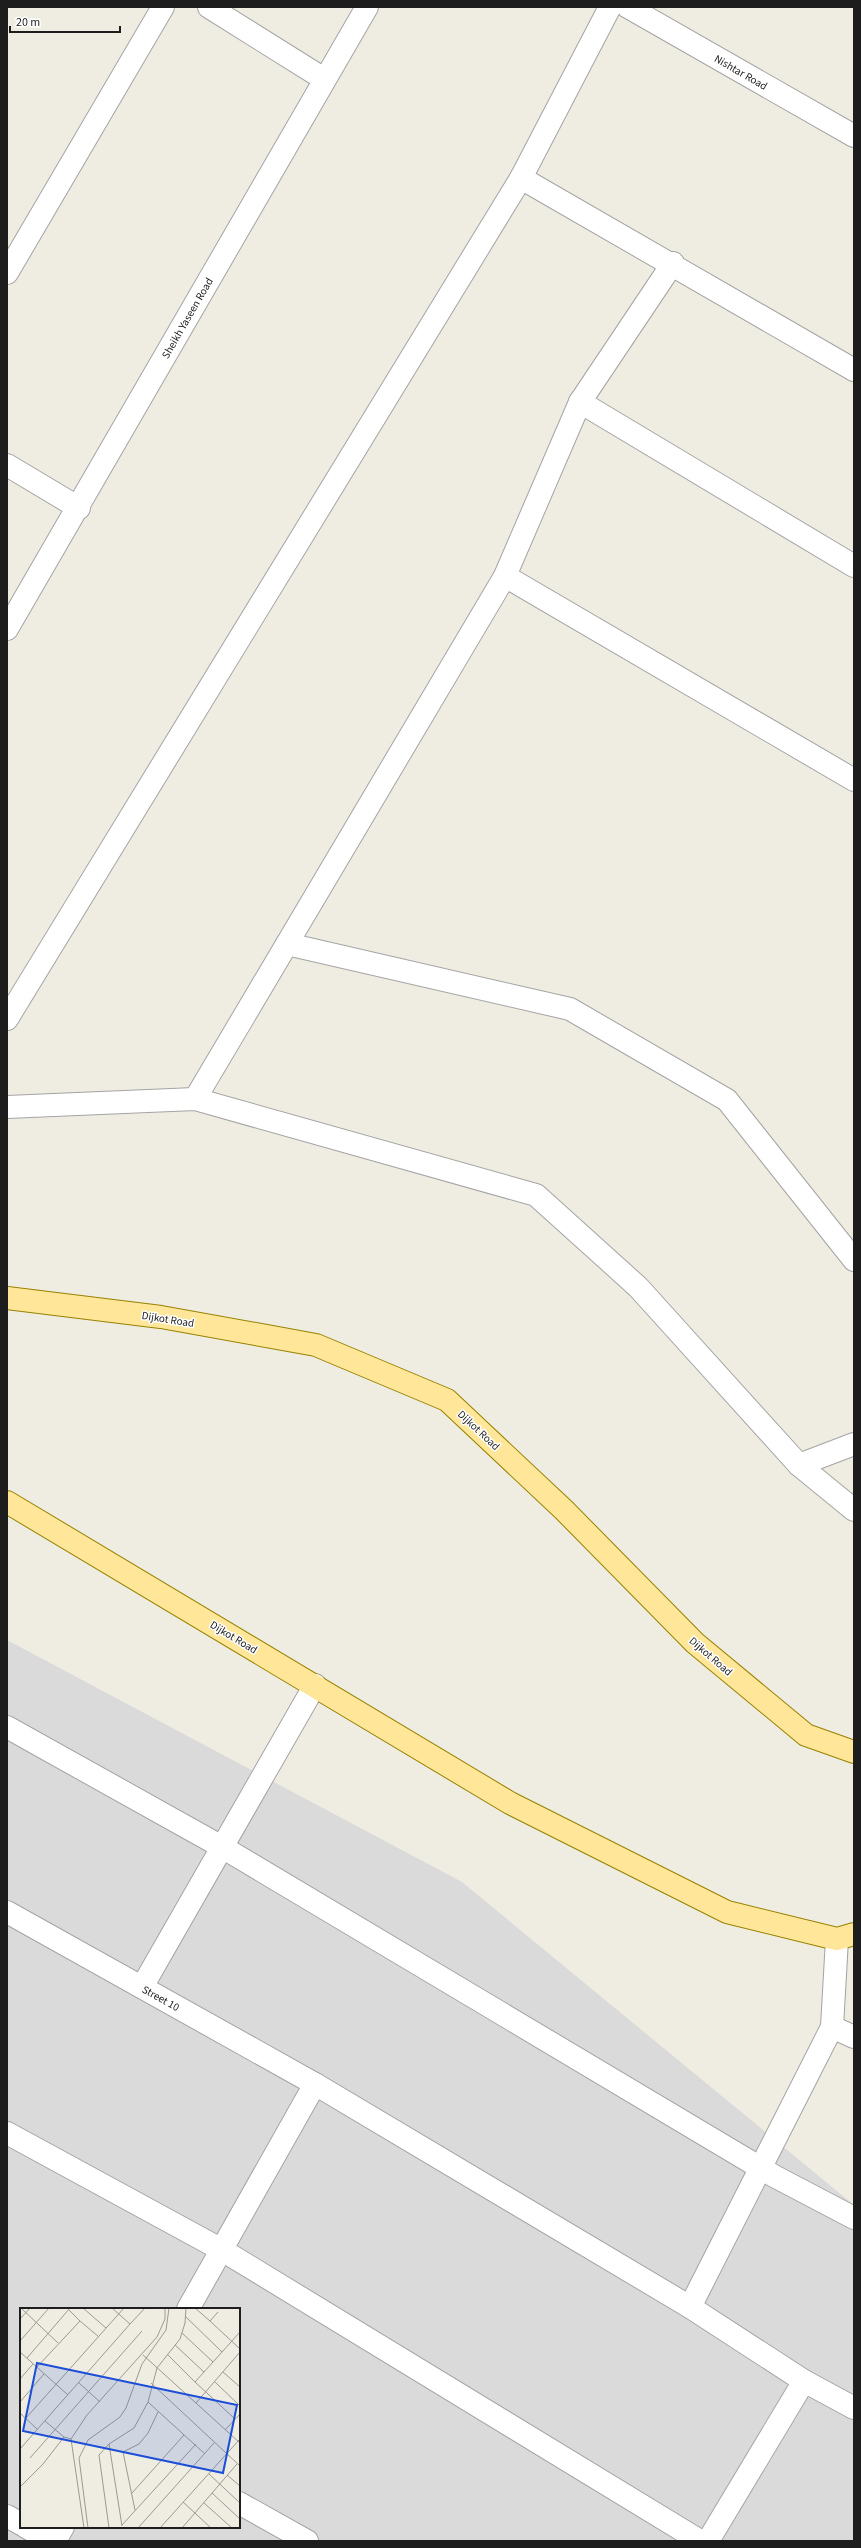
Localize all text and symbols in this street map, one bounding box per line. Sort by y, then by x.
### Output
scale bar [10,8,120,34]
text: 20 m [16,14,40,31]
street label: Nishtar Road [711,51,770,94]
street label: Sheikh Yaseen Road [158,275,217,361]
street label: Dijkot Road [141,1308,195,1331]
street label: Dijkot Road [454,1407,503,1454]
street label: Dijkot Road [207,1617,260,1657]
street label: Dijkot Road [686,1633,735,1679]
street label: Street 10 [139,1982,182,2015]
inset map [20,2308,240,2528]

